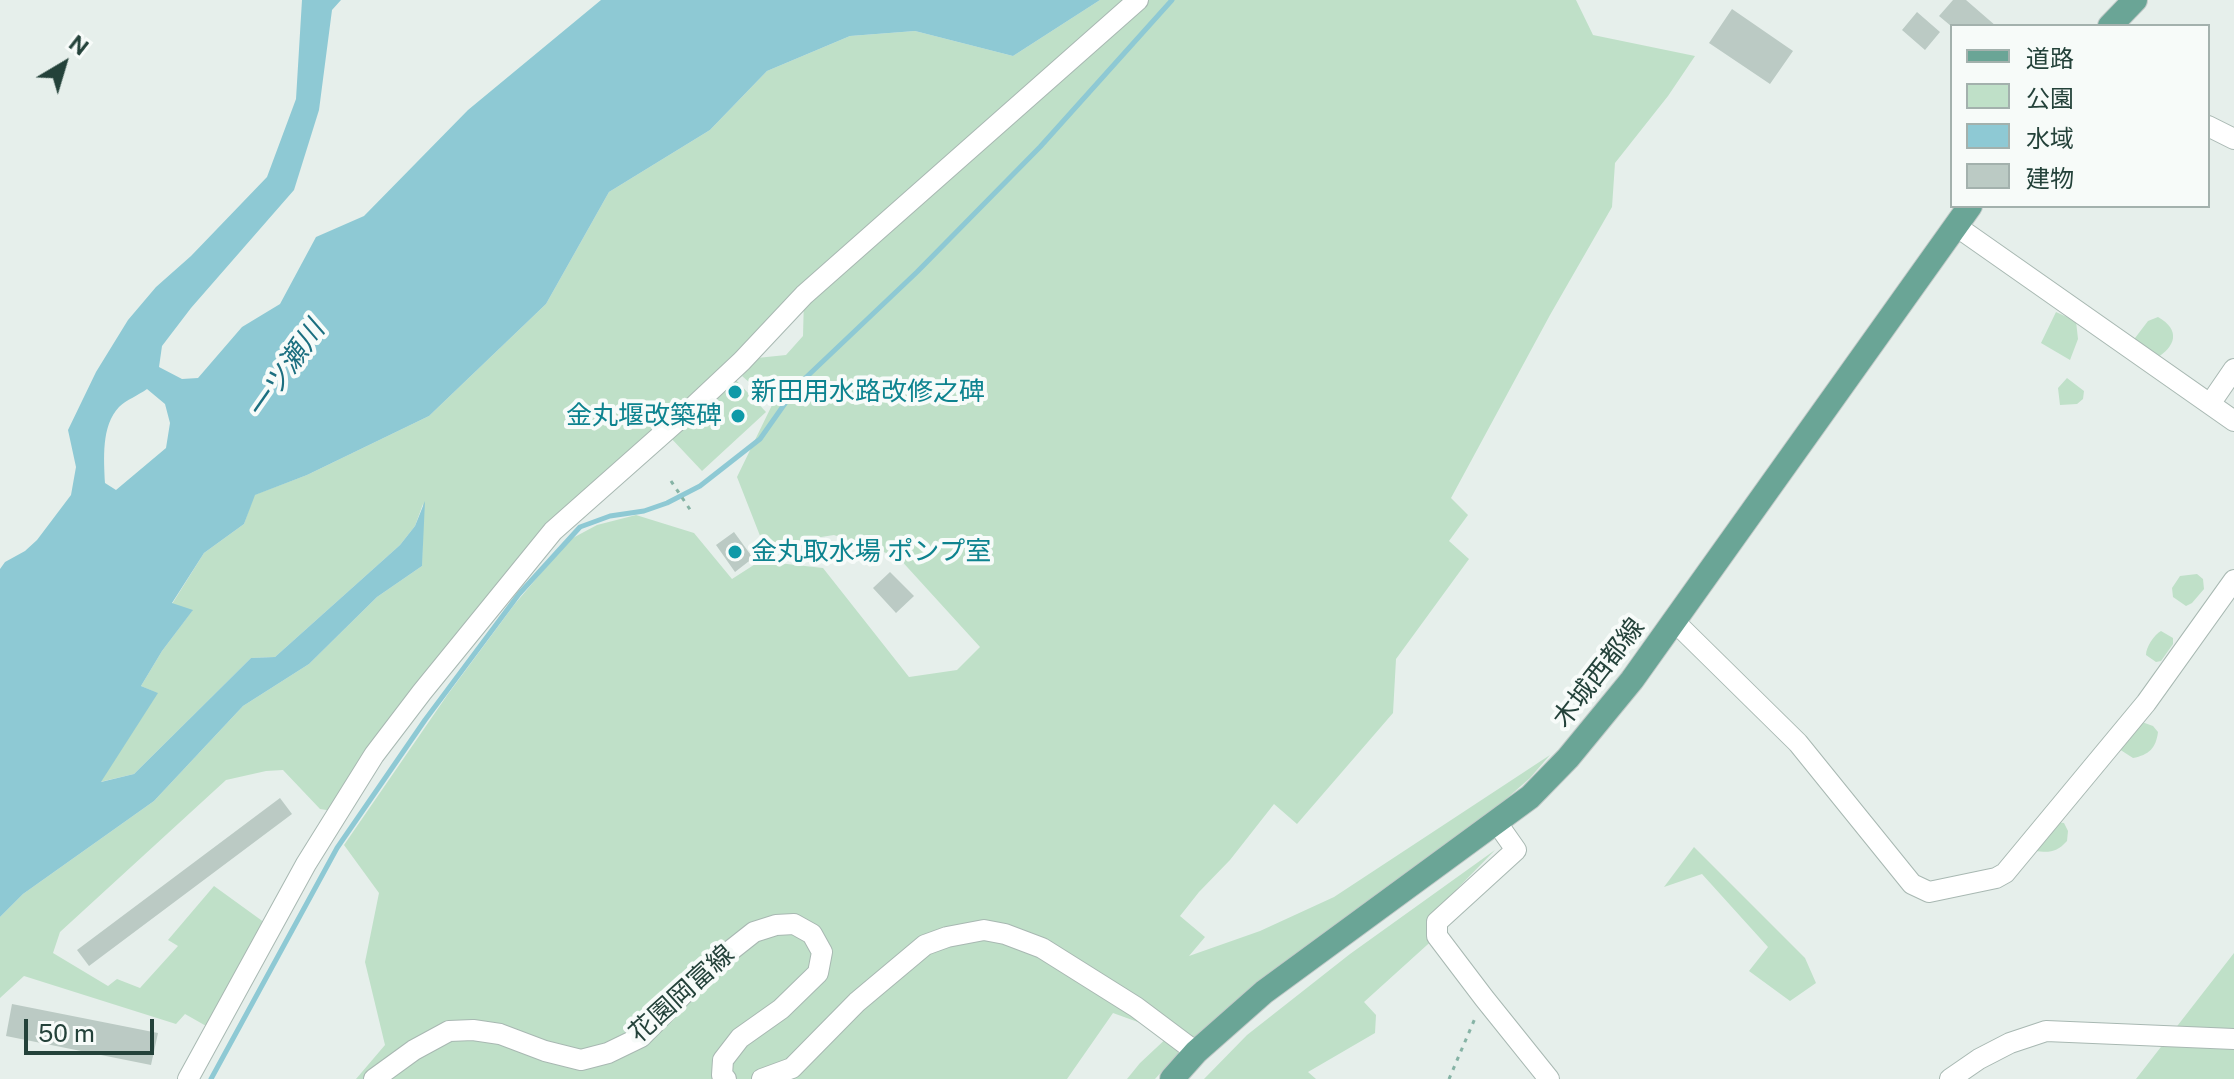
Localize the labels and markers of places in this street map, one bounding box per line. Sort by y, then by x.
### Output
place label: 新田用水路改修之碑 [751,376,985,408]
marker: 新田用水路改修之碑 [726,383,744,401]
place label: 金丸堰改築碑 [566,400,722,432]
marker: 金丸堰改築碑 [729,407,747,425]
place label: 金丸取水場 ポンプ室 [751,536,991,568]
marker: 金丸取水場 ポンプ室 [726,543,744,561]

